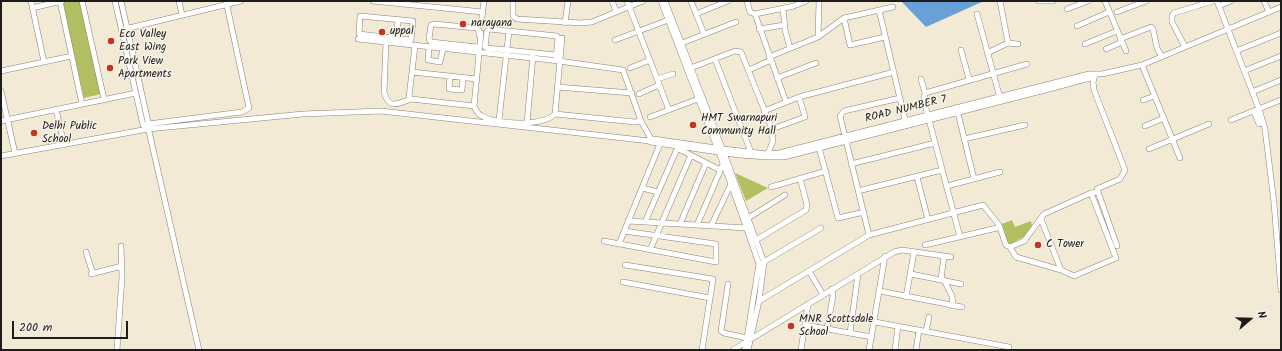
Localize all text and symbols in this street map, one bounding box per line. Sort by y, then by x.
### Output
place label: narayana [471,17,512,31]
marker: narayana [458,19,468,29]
place label: uppal [390,25,414,39]
marker: uppal [377,27,387,37]
place label: Eco Valley East Wing [119,28,166,54]
marker: Eco Valley East Wing [106,36,116,46]
place label: Park View Apartments [118,55,172,81]
marker: Park View Apartments [105,63,115,73]
street label: ROAD NUMBER 7 [864,94,948,126]
place label: HMT Swarnapuri Community Hall [701,112,777,138]
place label: Delhi Public School [42,120,97,146]
marker: HMT Swarnapuri Community Hall [688,120,698,130]
marker: Delhi Public School [29,128,39,138]
place label: C Tower [1046,238,1084,252]
marker: C Tower [1033,240,1043,250]
north arrow [1230,299,1270,339]
text: N [1252,309,1271,321]
scale bar [14,313,130,339]
place label: MNR Scottsdale School [799,313,873,339]
text: 200 m [19,318,52,337]
marker: MNR Scottsdale School [786,321,796,331]

